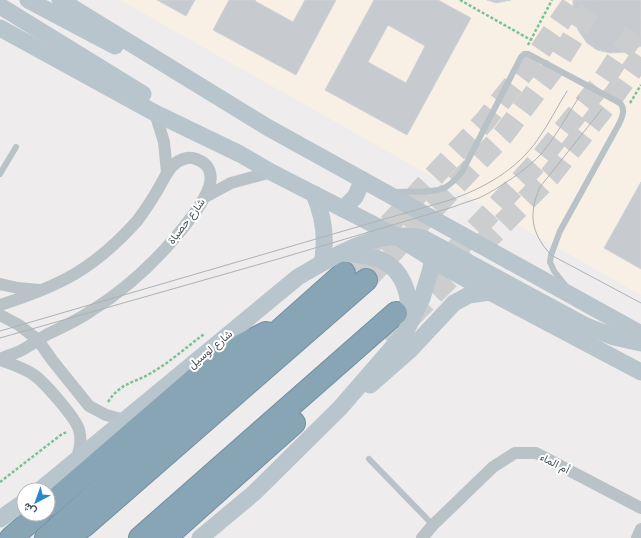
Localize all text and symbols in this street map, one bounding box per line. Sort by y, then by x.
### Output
street label: شارع حصباة [165,196,209,247]
street label: شارع لوسيل [186,327,236,372]
street label: أم الماء [537,451,572,477]
north arrow [16,482,56,522]
text: ش [21,500,39,518]

